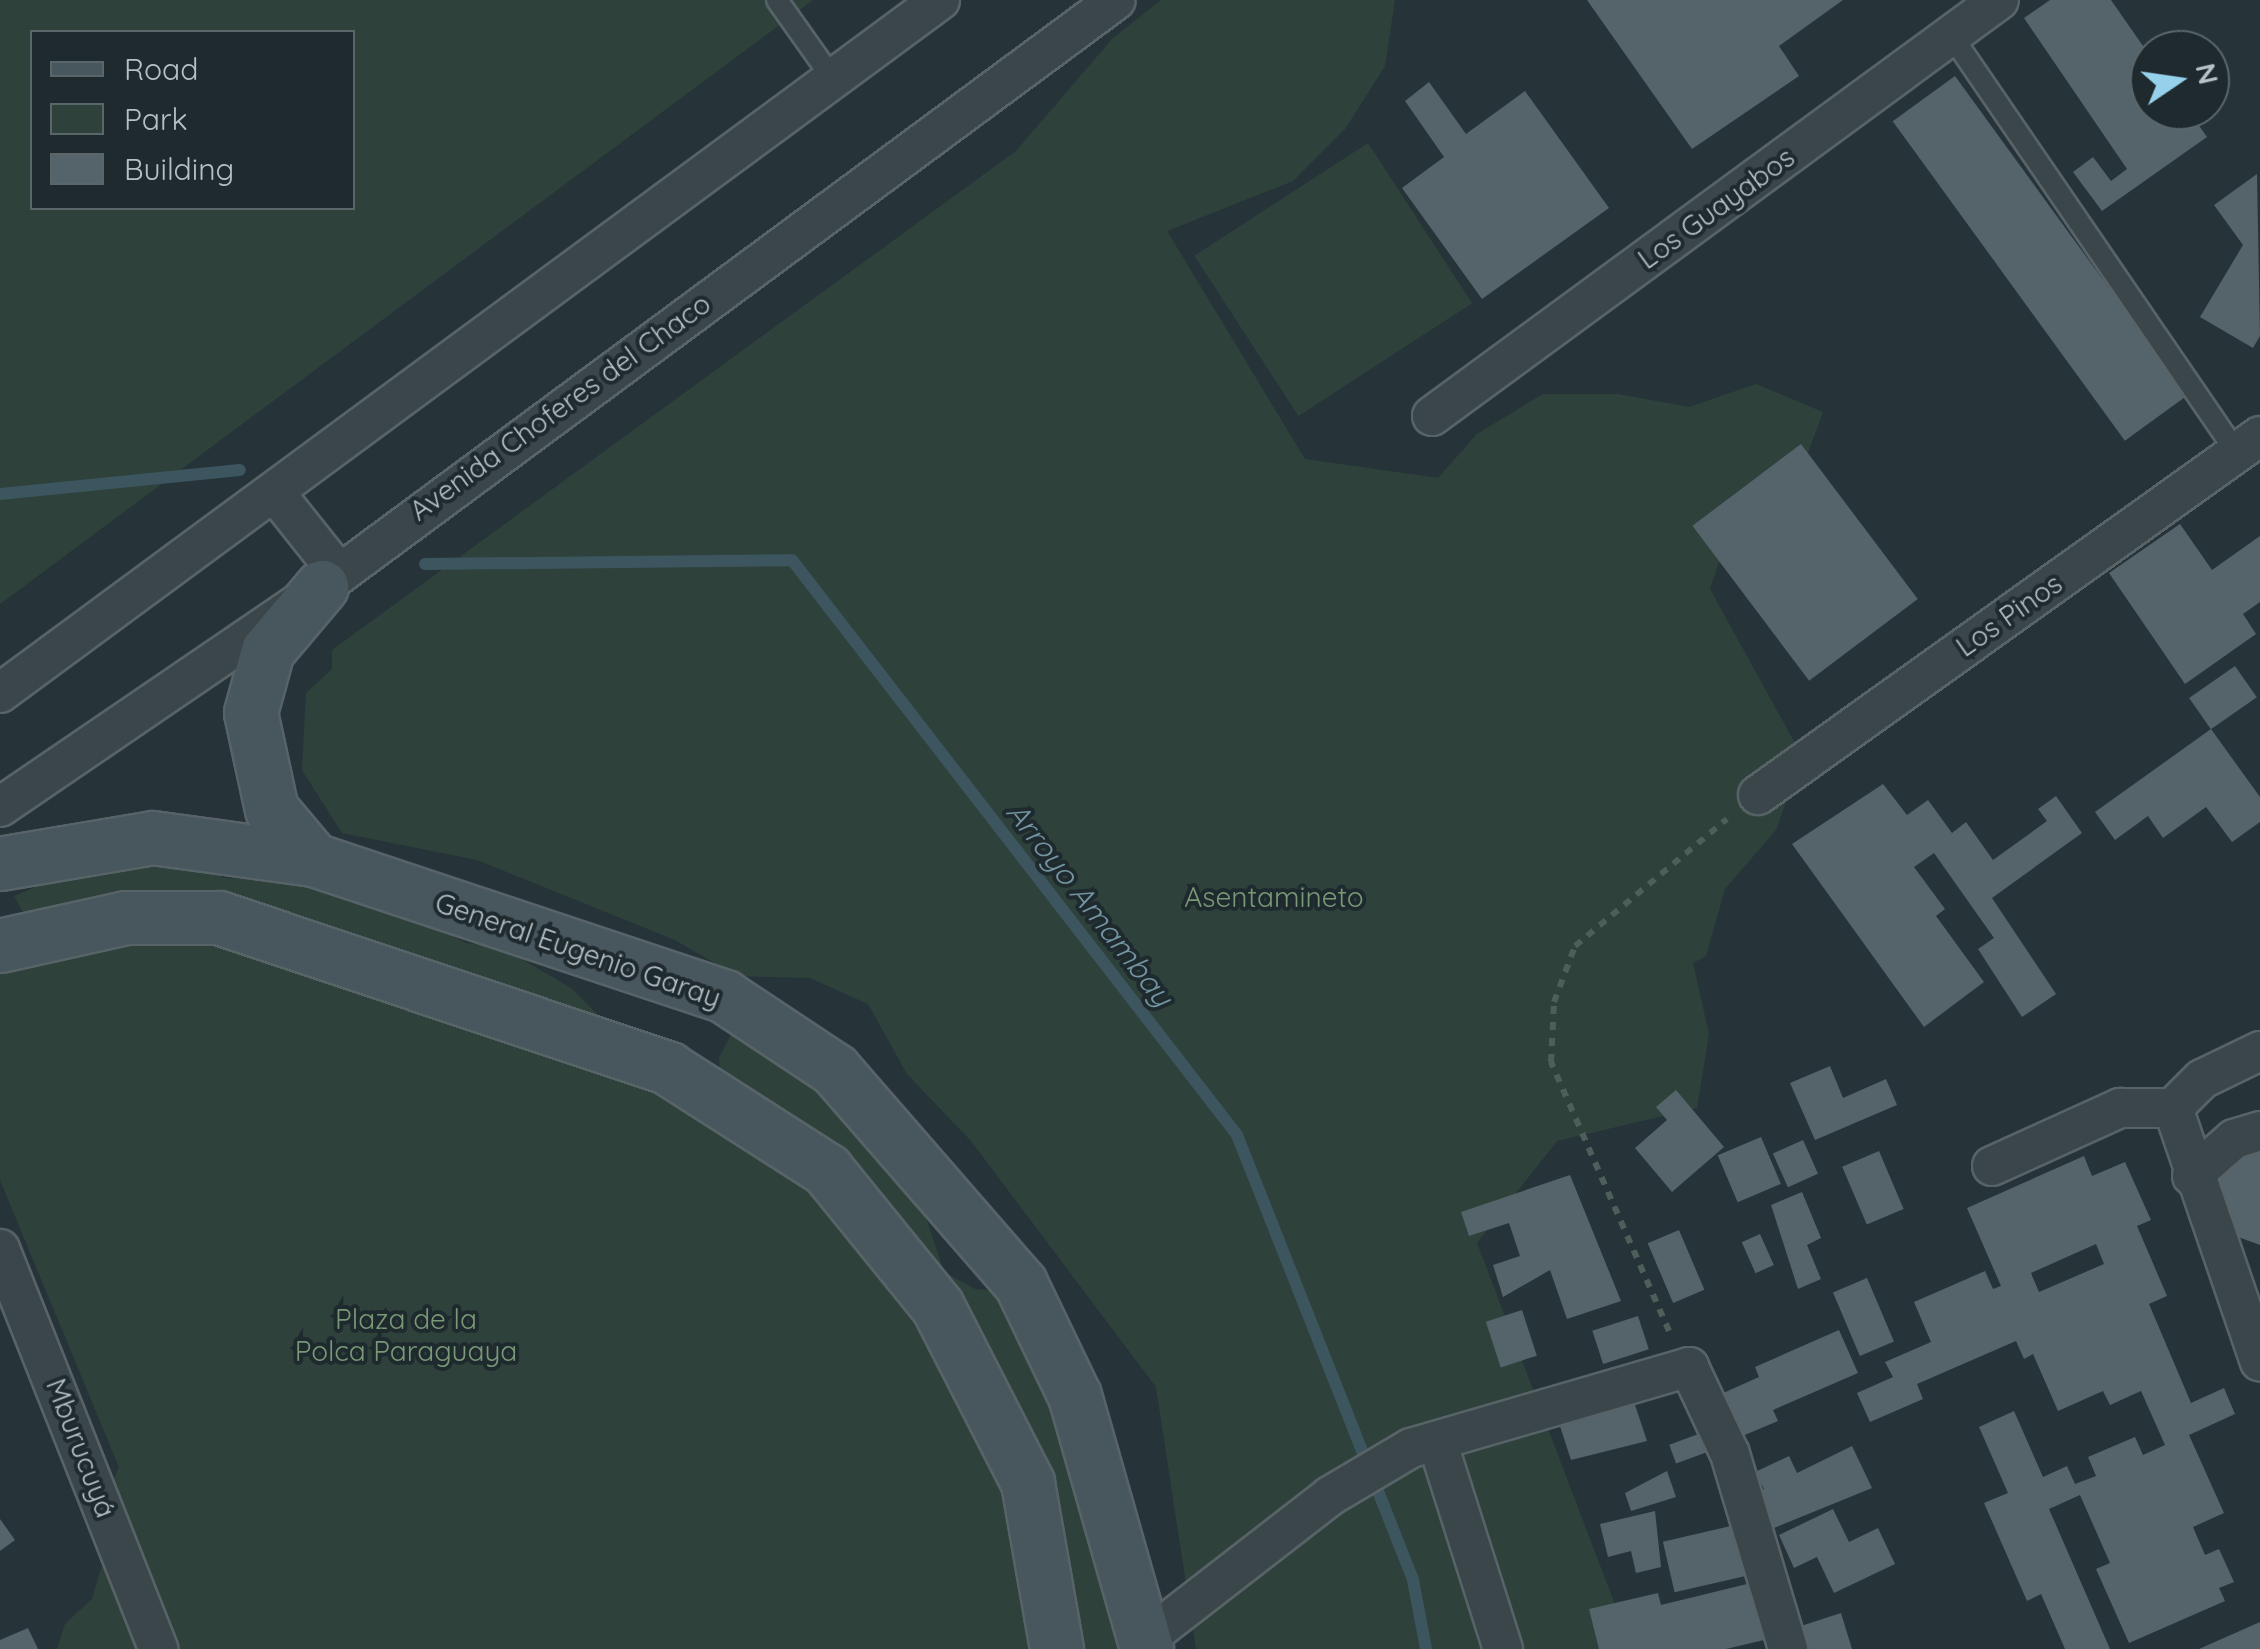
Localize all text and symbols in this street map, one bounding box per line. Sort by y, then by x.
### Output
legend [30,30,355,210]
north arrow [2130,30,2230,130]
text: Road [124,50,198,88]
text: N [2188,60,2227,88]
text: Park [124,100,188,138]
street label: Los Guayabos [1631,140,1801,276]
text: Building [124,150,234,188]
street label: Avenida Choferes del Chaco [403,287,717,527]
street label: Los Pinos [1950,566,2068,664]
water label: Arroyo Amambay [999,795,1181,1013]
park label: Asentamineto [1184,880,1364,914]
street label: General Eugenio Garay [431,885,725,1015]
park label: Plaza de la Polca Paraguaya [295,1302,517,1368]
street label: Mburucuyá [39,1374,123,1522]

